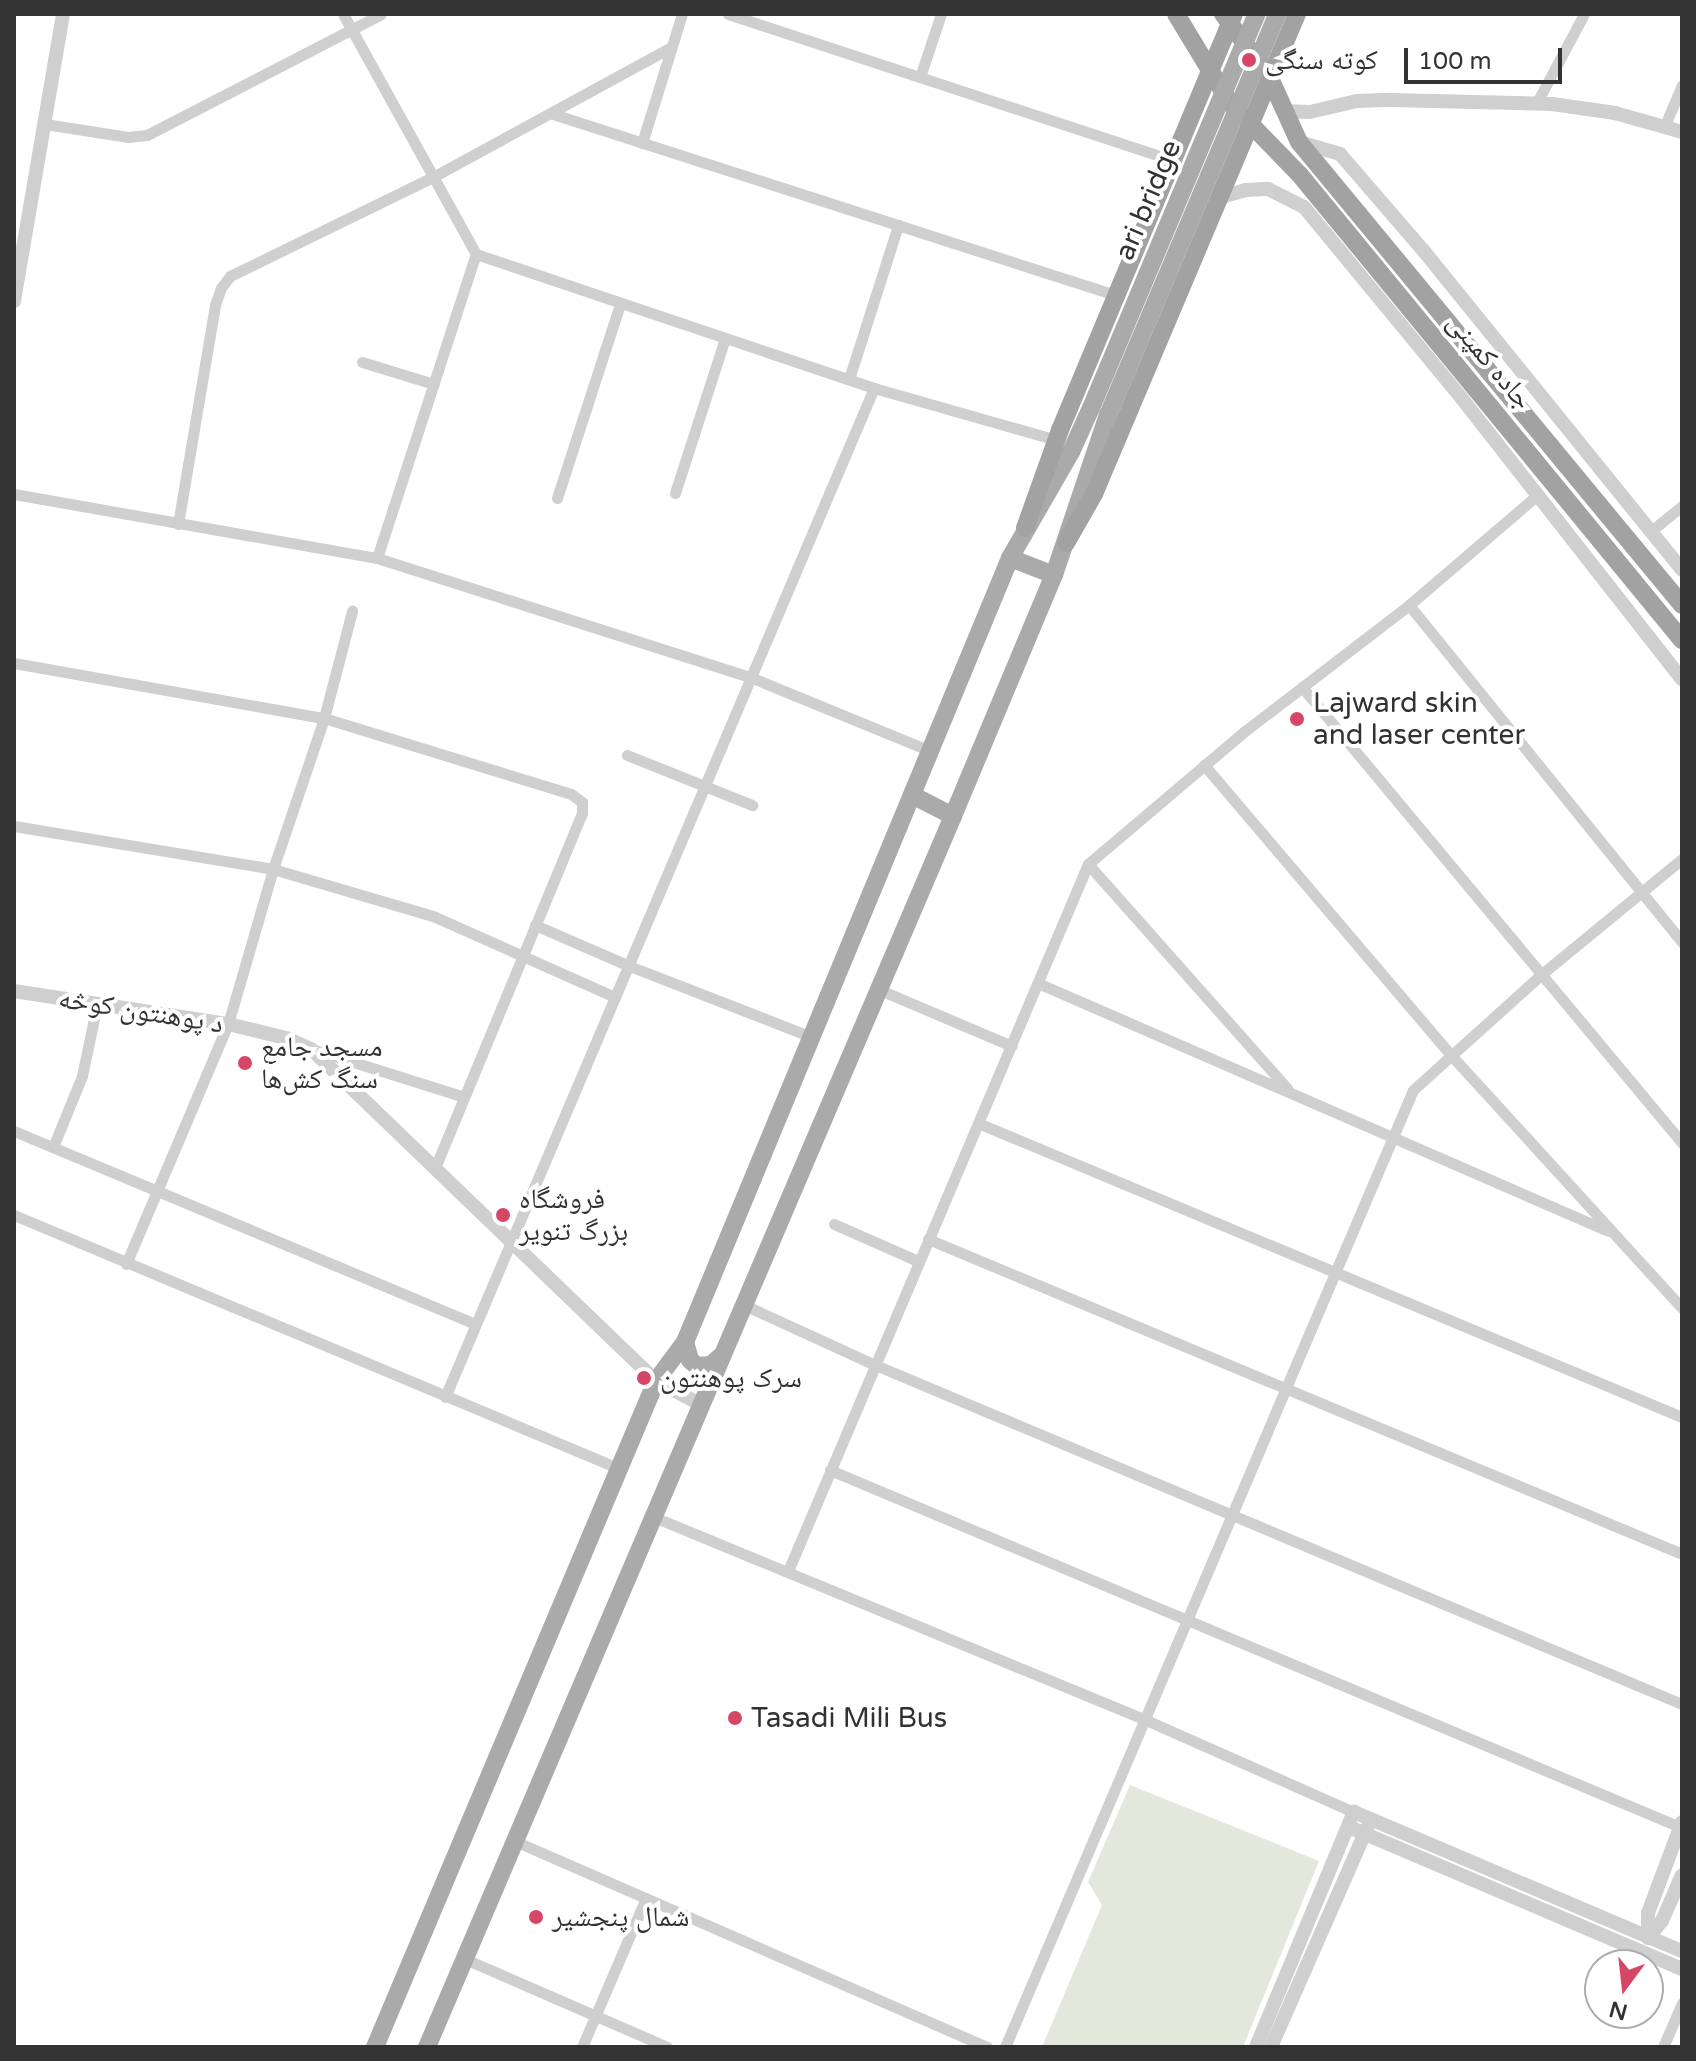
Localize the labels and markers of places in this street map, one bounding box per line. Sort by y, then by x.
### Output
place label: کوته سنگی [1265,43,1378,77]
marker: کوته سنگی [1240,51,1258,69]
place label: Lajward skin and laser center [1313,686,1525,752]
marker: Lajward skin and laser center [1288,710,1306,728]
place label: مسجد جامع سنگ کش‌ها [261,1030,383,1096]
marker: مسجد جامع سنگ کش‌ها [236,1054,254,1072]
place label: فروشگاه بزرگ تنویر [519,1182,628,1248]
marker: فروشگاه بزرگ تنویر [494,1206,512,1224]
place label: سرک پوهنتون [660,1361,802,1395]
marker: سرک پوهنتون [635,1369,653,1387]
place label: Tasadi Mili Bus [751,1701,947,1735]
marker: Tasadi Mili Bus [726,1709,744,1727]
place label: شمال پنجشیر [552,1900,689,1934]
marker: شمال پنجشیر [527,1908,545,1926]

